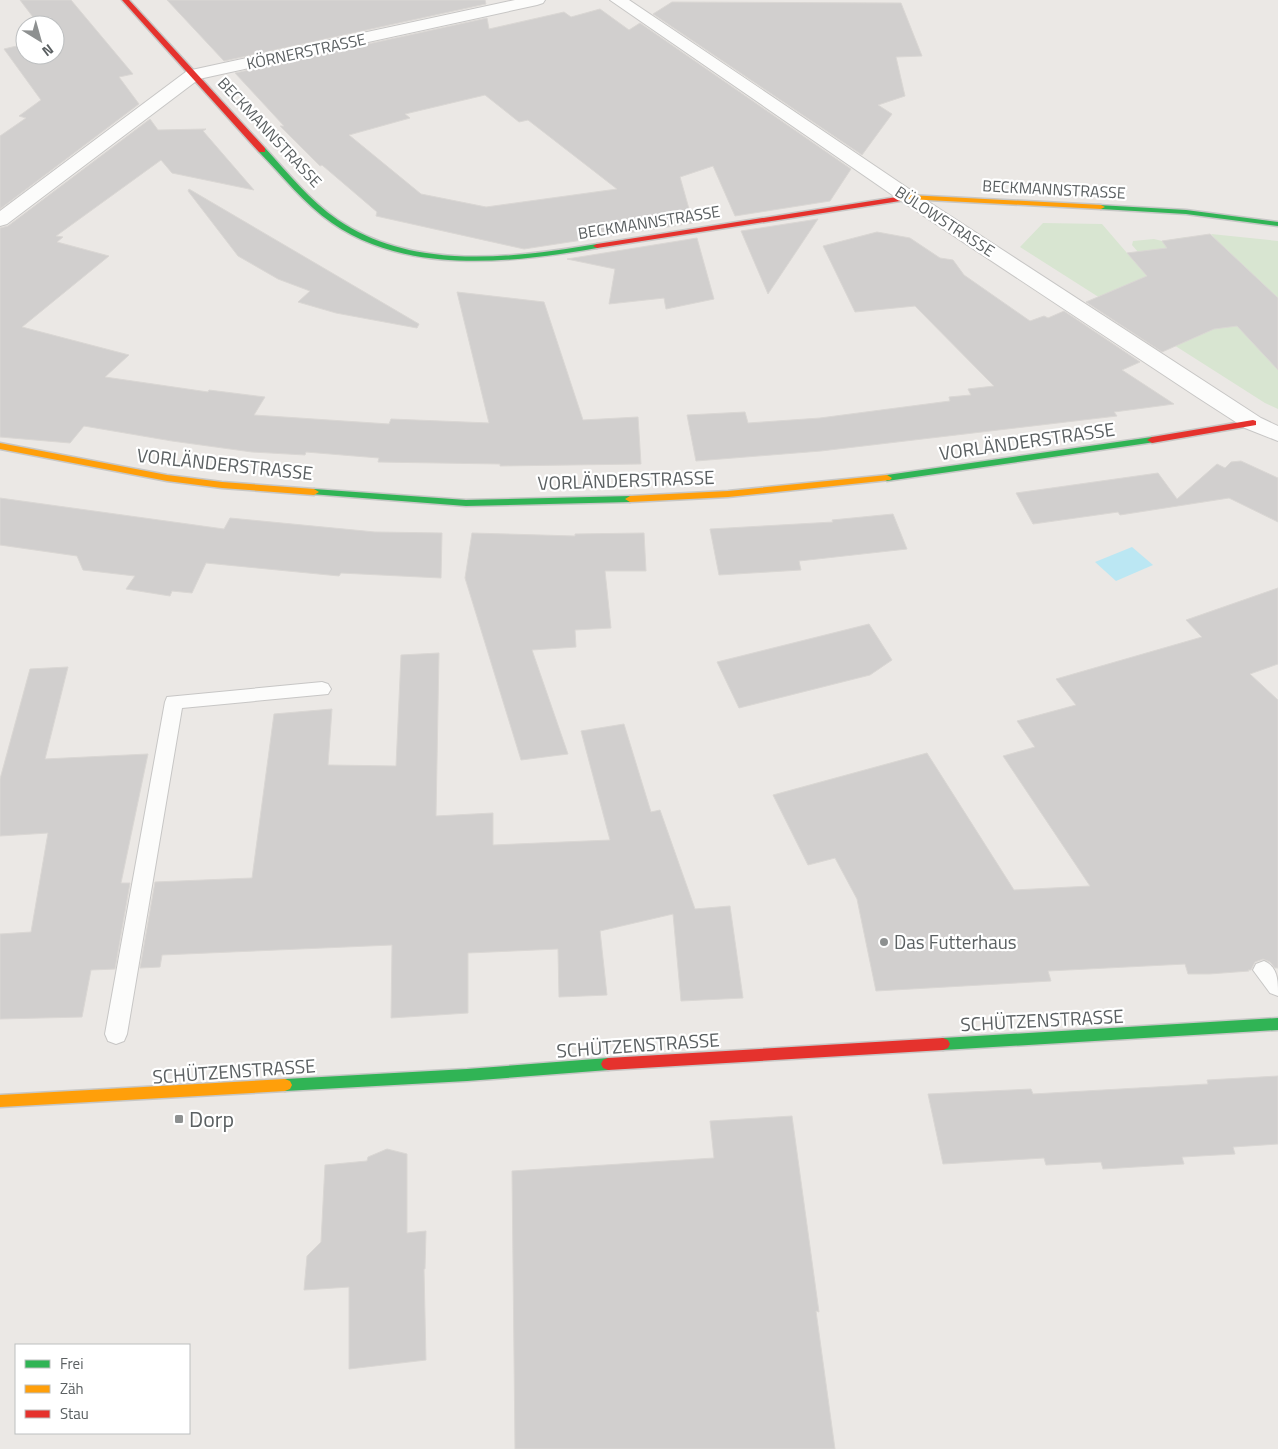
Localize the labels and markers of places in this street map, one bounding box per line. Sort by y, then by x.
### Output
place label: Das Futterhaus [894,927,1017,956]
marker: Das Futterhaus [878,936,890,948]
place label: Dorp [189,1102,234,1136]
marker: Dorp [173,1113,185,1125]

